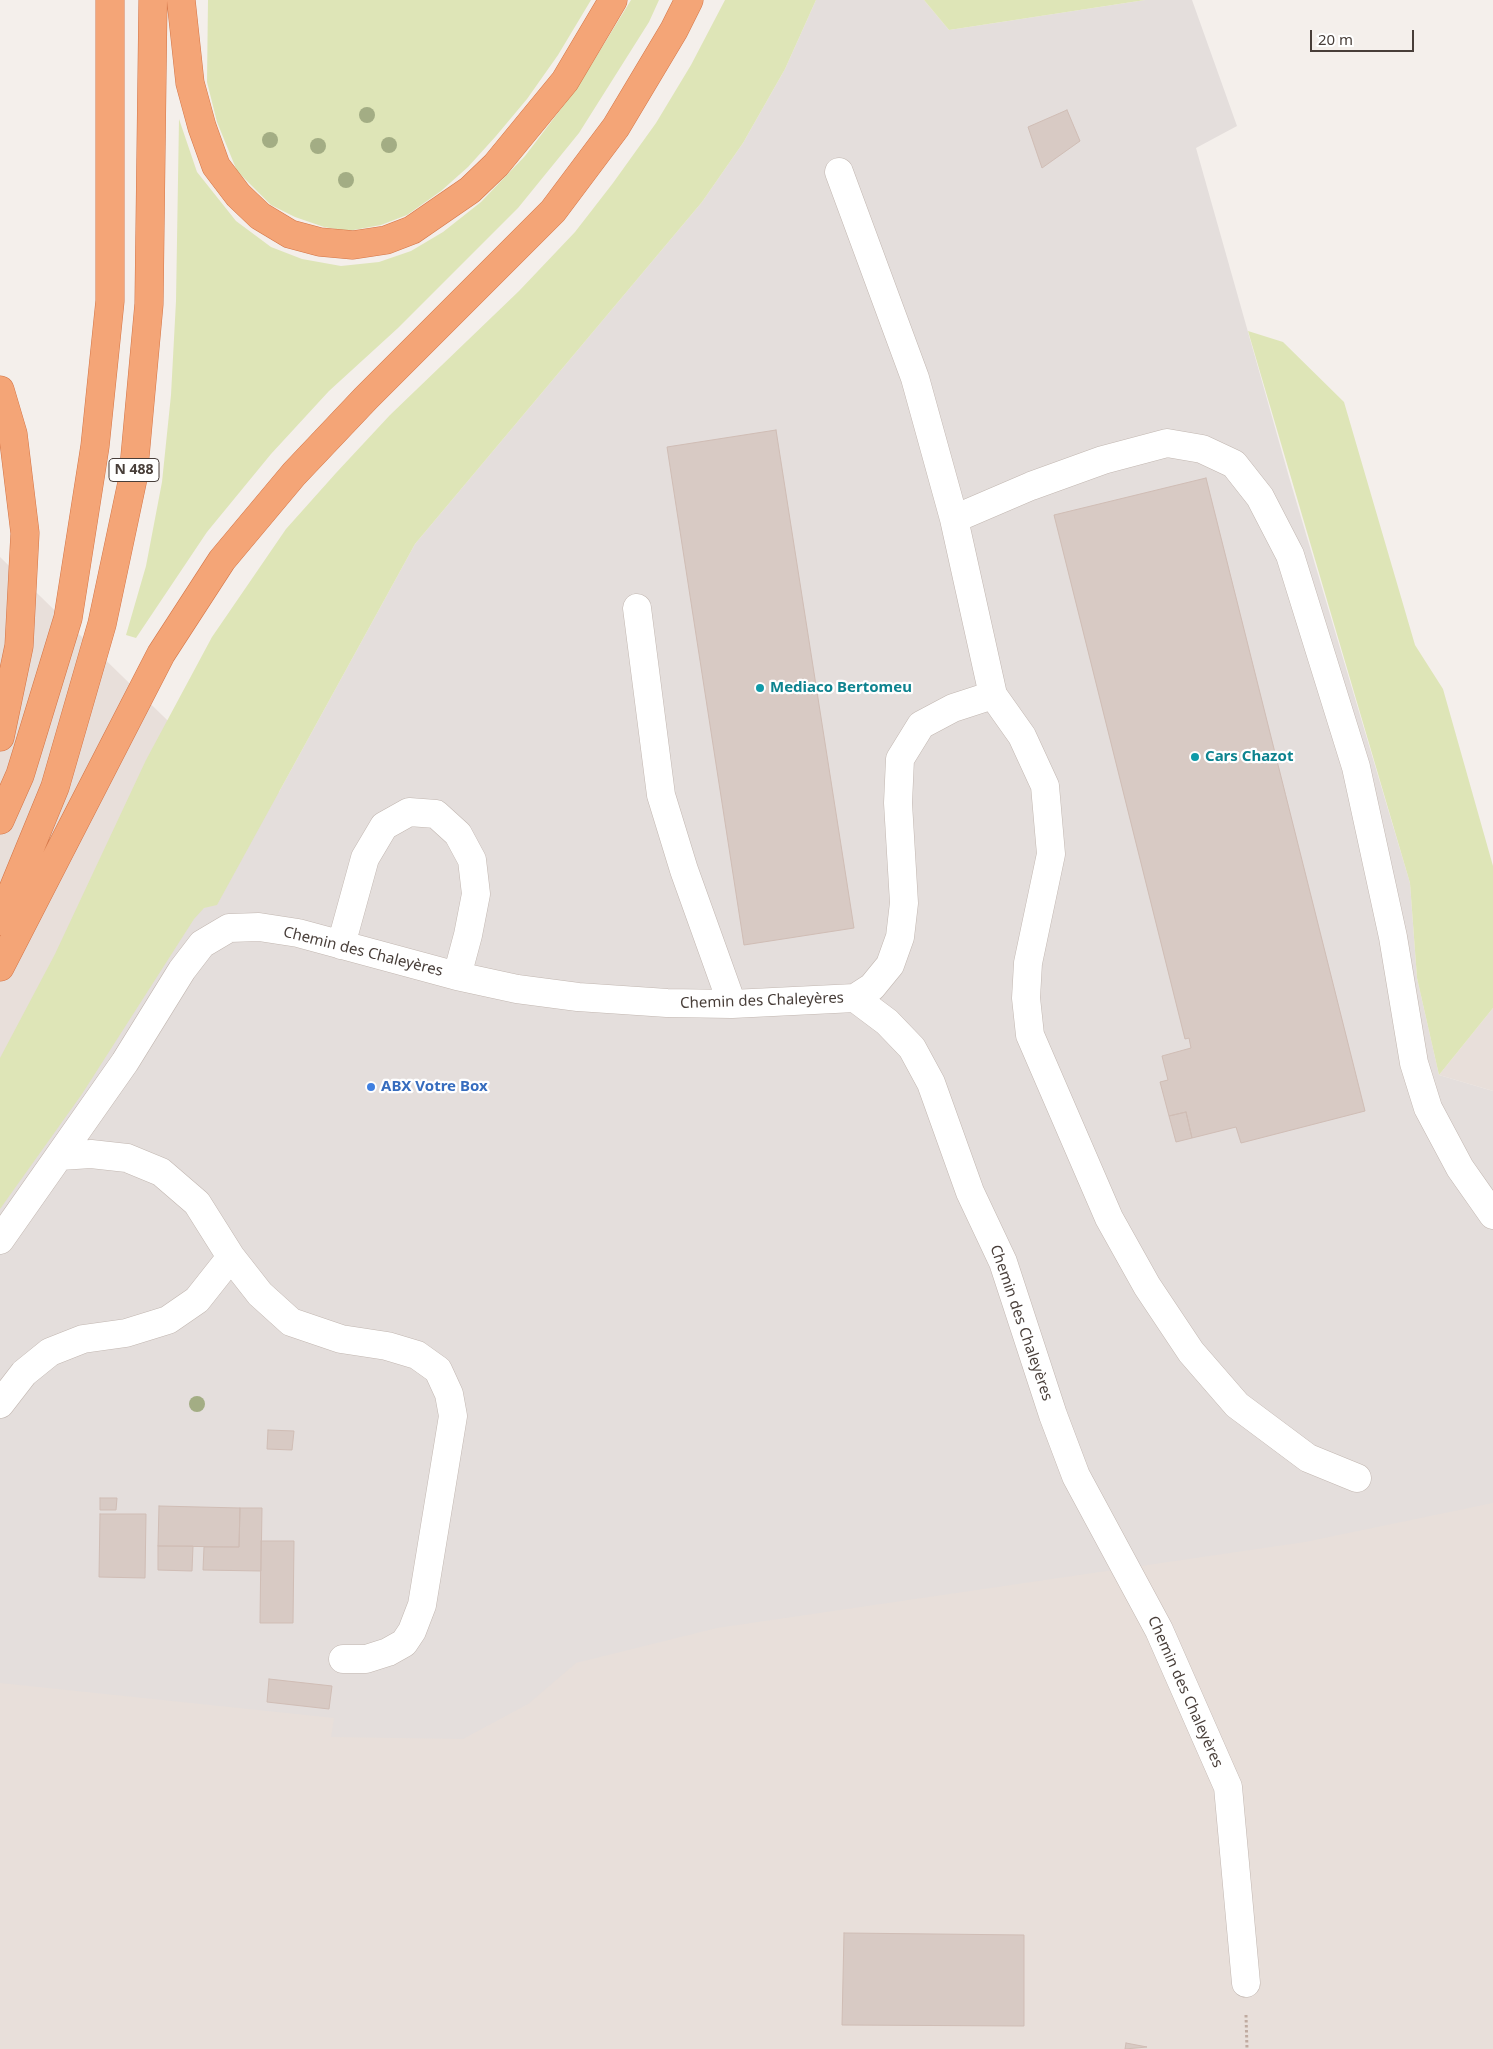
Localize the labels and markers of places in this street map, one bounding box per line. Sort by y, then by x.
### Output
place label: Mediaco Bertomeu [770,679,912,697]
marker: Mediaco Bertomeu [754,682,766,694]
place label: Cars Chazot [1205,748,1293,766]
marker: Cars Chazot [1189,751,1201,763]
place label: ABX Votre Box [381,1078,488,1096]
marker: ABX Votre Box [365,1081,377,1093]

